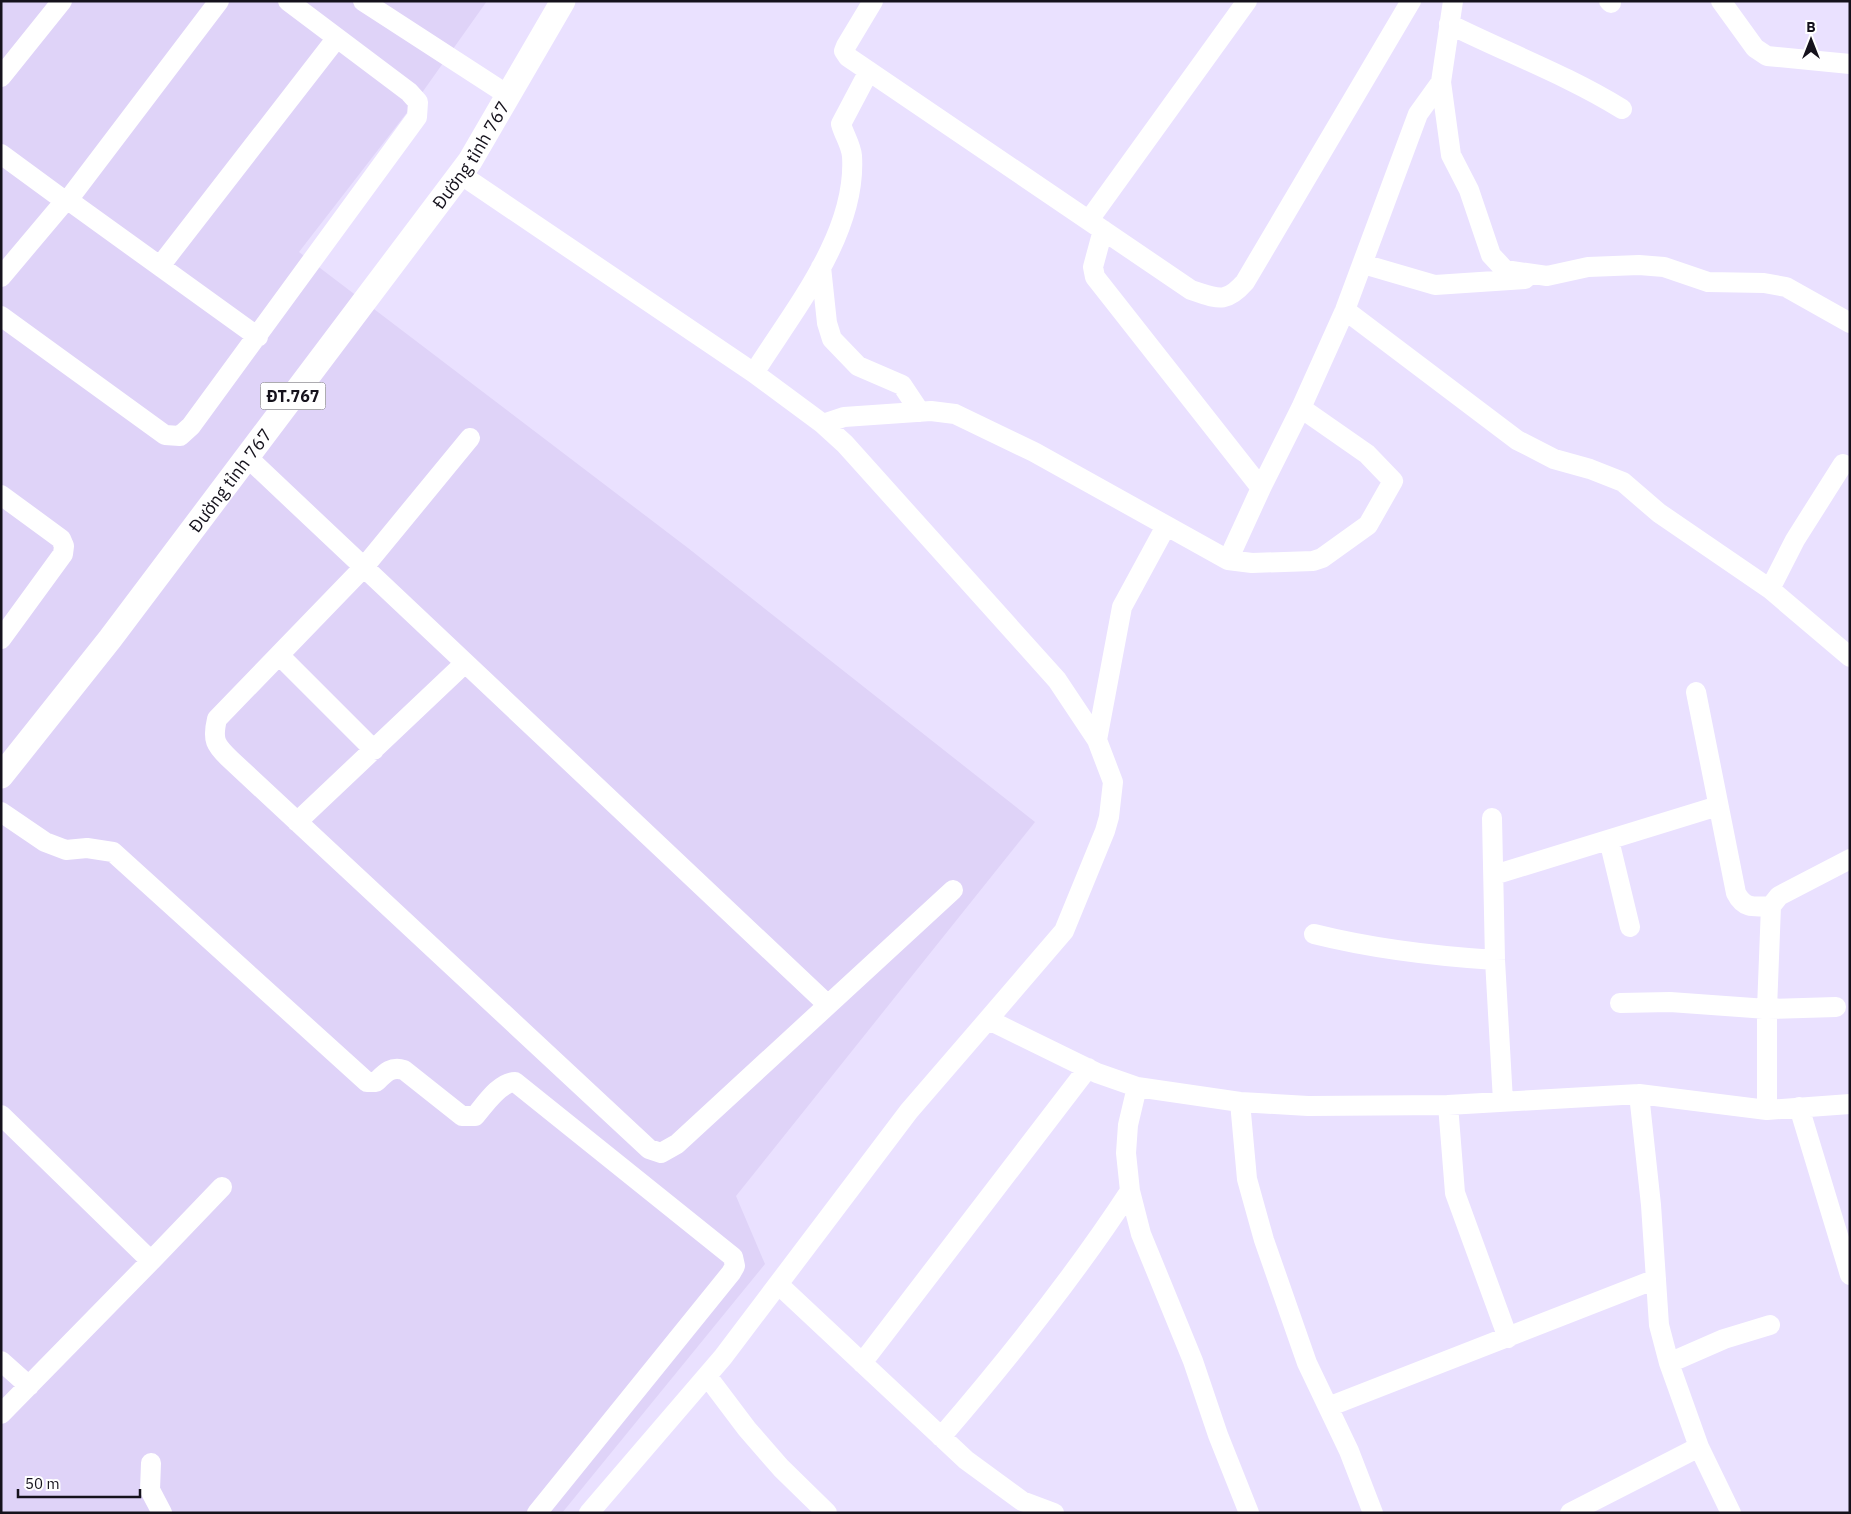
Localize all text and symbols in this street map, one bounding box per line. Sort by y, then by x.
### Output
north arrow [1786,15,1836,65]
text: B [1806,18,1816,36]
street label: Đường tỉnh 767 [427,97,514,213]
road number: ĐT.767 [260,382,326,410]
street label: Đường tỉnh 767 [183,423,276,537]
scale bar [18,1466,140,1498]
text: 50 m [25,1474,60,1493]

